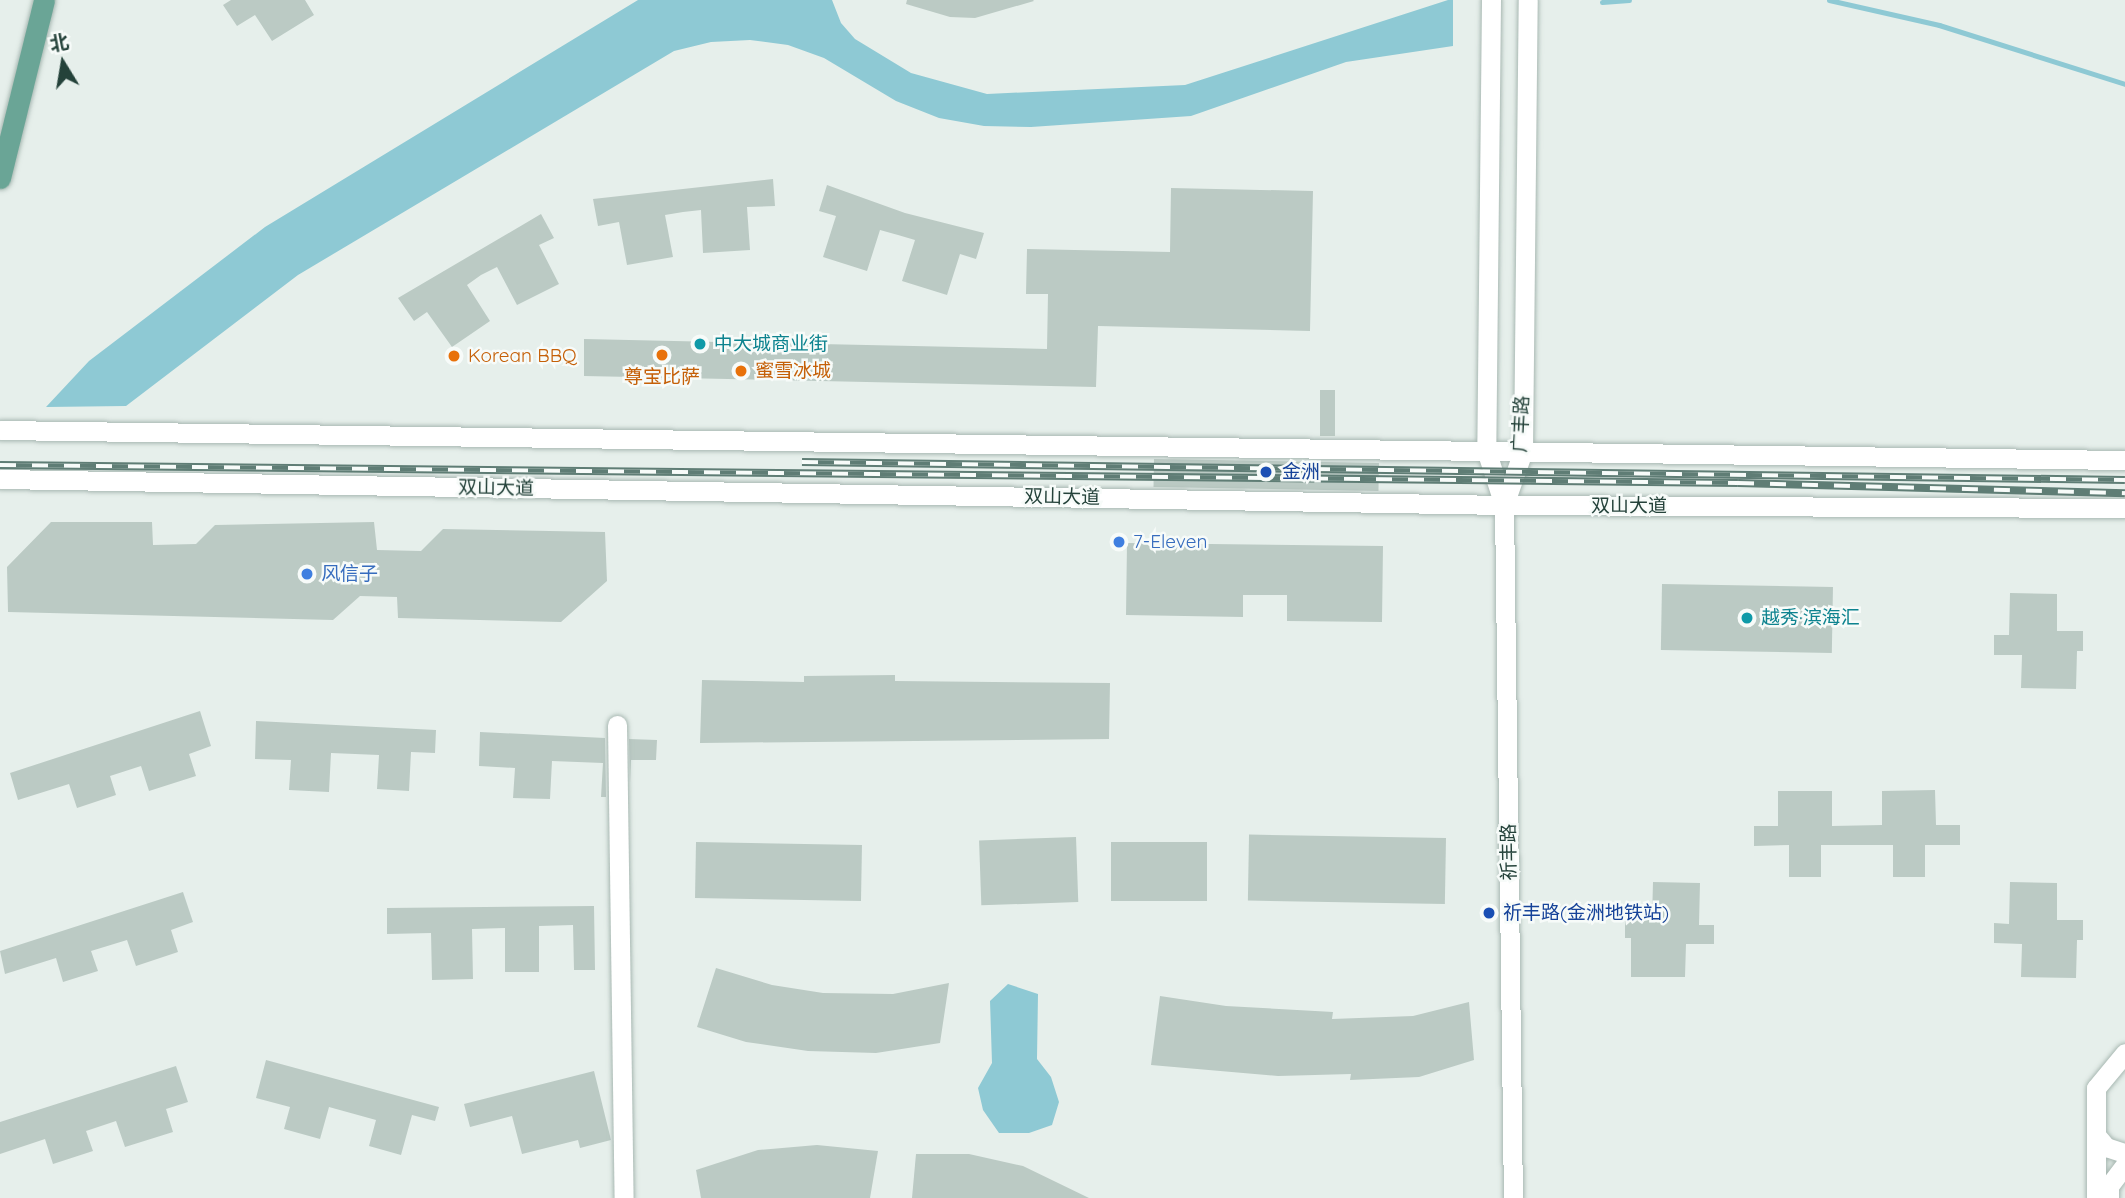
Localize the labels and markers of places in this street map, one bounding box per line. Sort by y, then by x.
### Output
place label: 中大城商业街 [714,333,828,355]
marker: 中大城商业街 [692,336,708,352]
place label: Korean BBQ [468,345,577,367]
marker: 尊宝比萨 [654,347,670,363]
marker: Korean BBQ [446,348,462,364]
place label: 蜜雪冰城 [755,360,831,382]
marker: 蜜雪冰城 [733,363,749,379]
place label: 尊宝比萨 [624,366,700,388]
place label: 金洲 [1282,461,1320,483]
marker: 金洲 [1256,462,1276,482]
place label: 7-Eleven [1133,531,1207,553]
marker: 7-Eleven [1111,534,1127,550]
place label: 风信子 [321,563,378,585]
marker: 风信子 [299,566,315,582]
place label: 越秀·滨海汇 [1761,607,1860,629]
marker: 越秀·滨海汇 [1739,610,1755,626]
place label: 祈丰路(金洲地铁站) [1503,902,1669,924]
marker: 祈丰路(金洲地铁站) [1481,905,1497,921]

